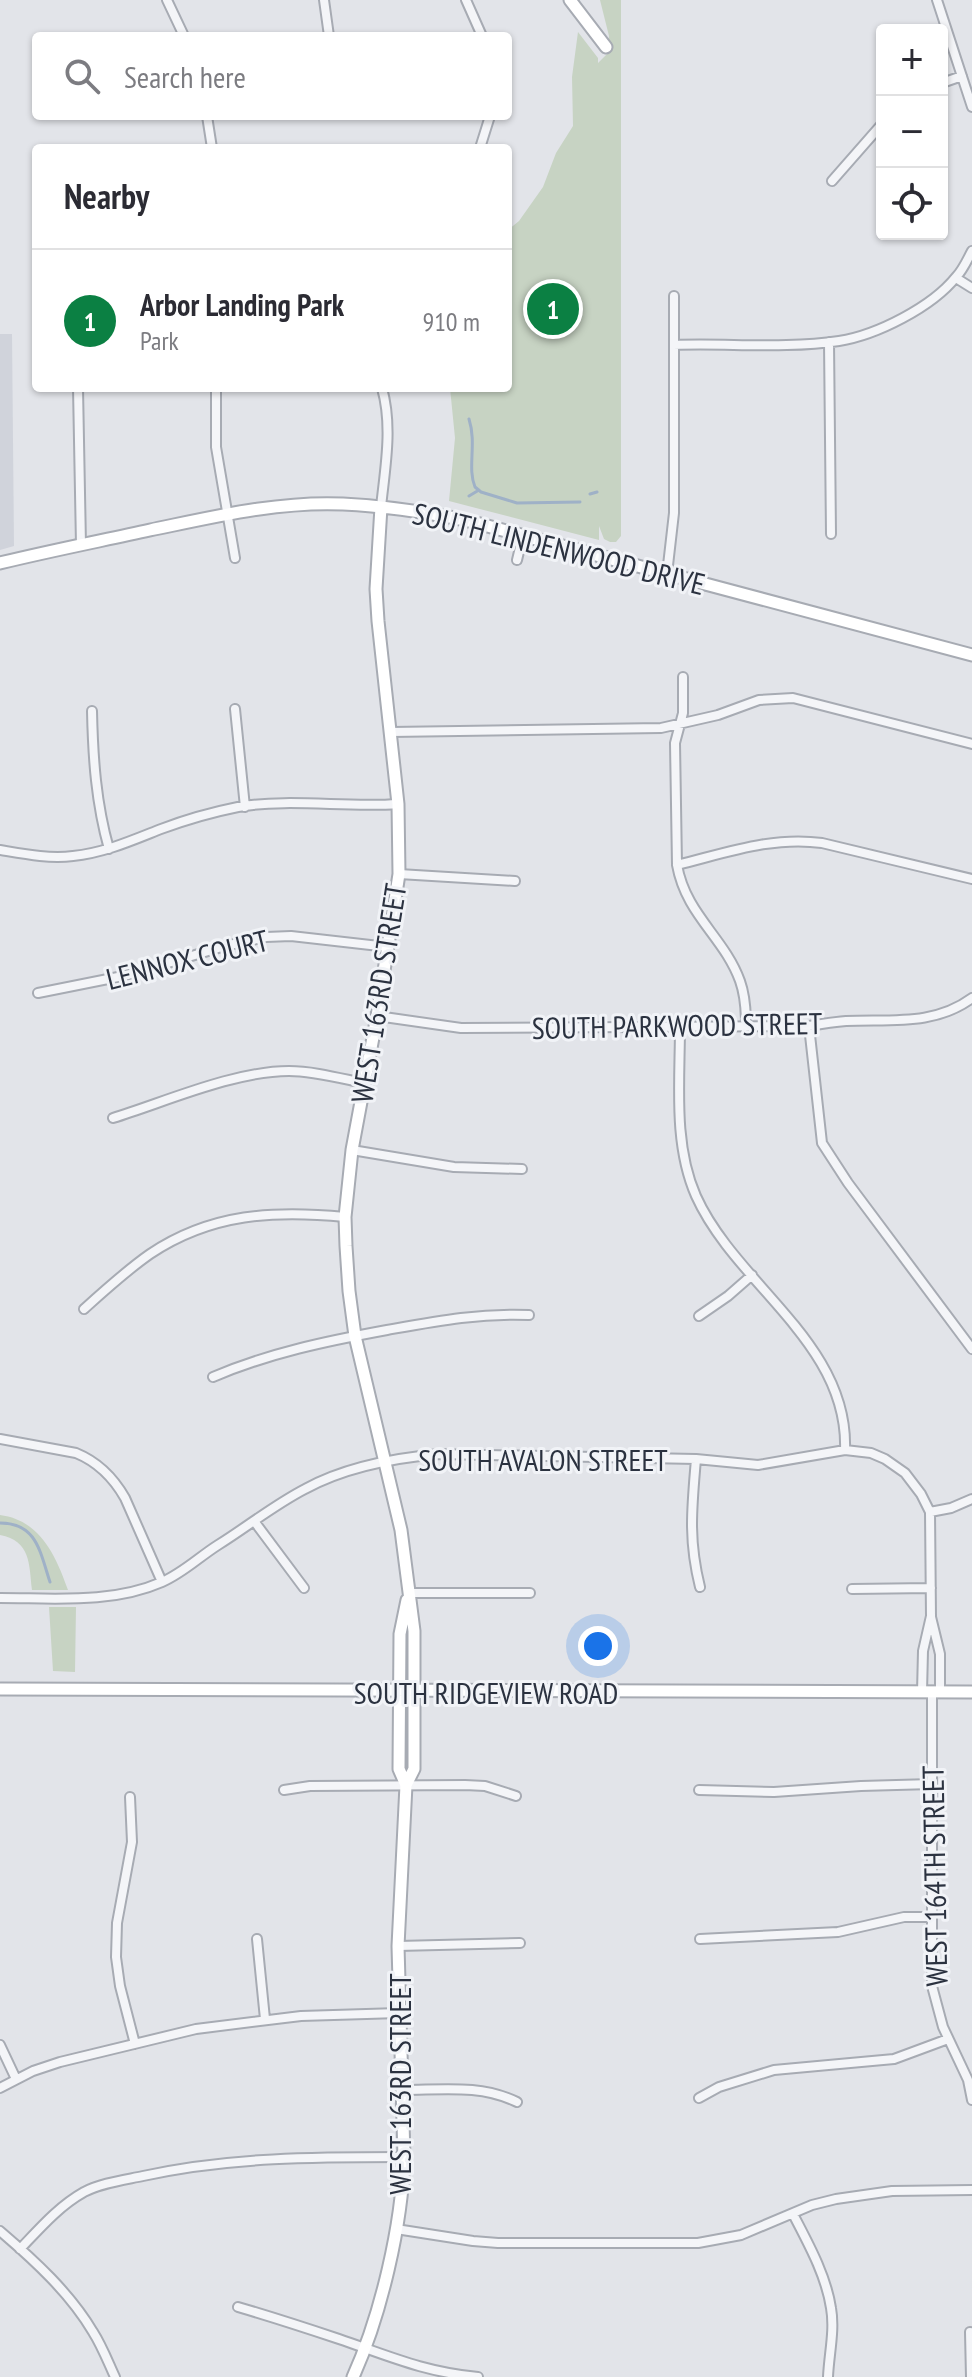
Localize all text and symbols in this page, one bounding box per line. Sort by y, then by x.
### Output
map controls [876,24,948,240]
button: + [876,24,948,96]
search box [32,32,512,120]
icon: search [60,54,104,98]
text: Search here [124,57,246,96]
button: − [876,96,948,168]
button: locate [876,168,948,240]
text: Nearby [64,174,149,218]
pin: 1 [527,279,579,339]
text: Arbor Landing Park [140,285,344,324]
text: 1 [84,305,96,338]
text: 910 m [422,305,480,338]
text: Park [140,324,179,357]
street label: SOUTH LINDENWOOD DRIVE [409,493,709,603]
street label: WEST 163RD STREET [341,881,415,1105]
street label: LENNOX COURT [102,920,272,998]
street label: SOUTH PARKWOOD STREET [531,1003,823,1047]
street label: SOUTH AVALON STREET [418,1440,668,1479]
your location [578,1626,618,1666]
street label: SOUTH RIDGEVIEW ROAD [354,1673,618,1712]
street label: WEST 164TH STREET [913,1765,955,1987]
street label: WEST 163RD STREET [380,1973,419,2195]

